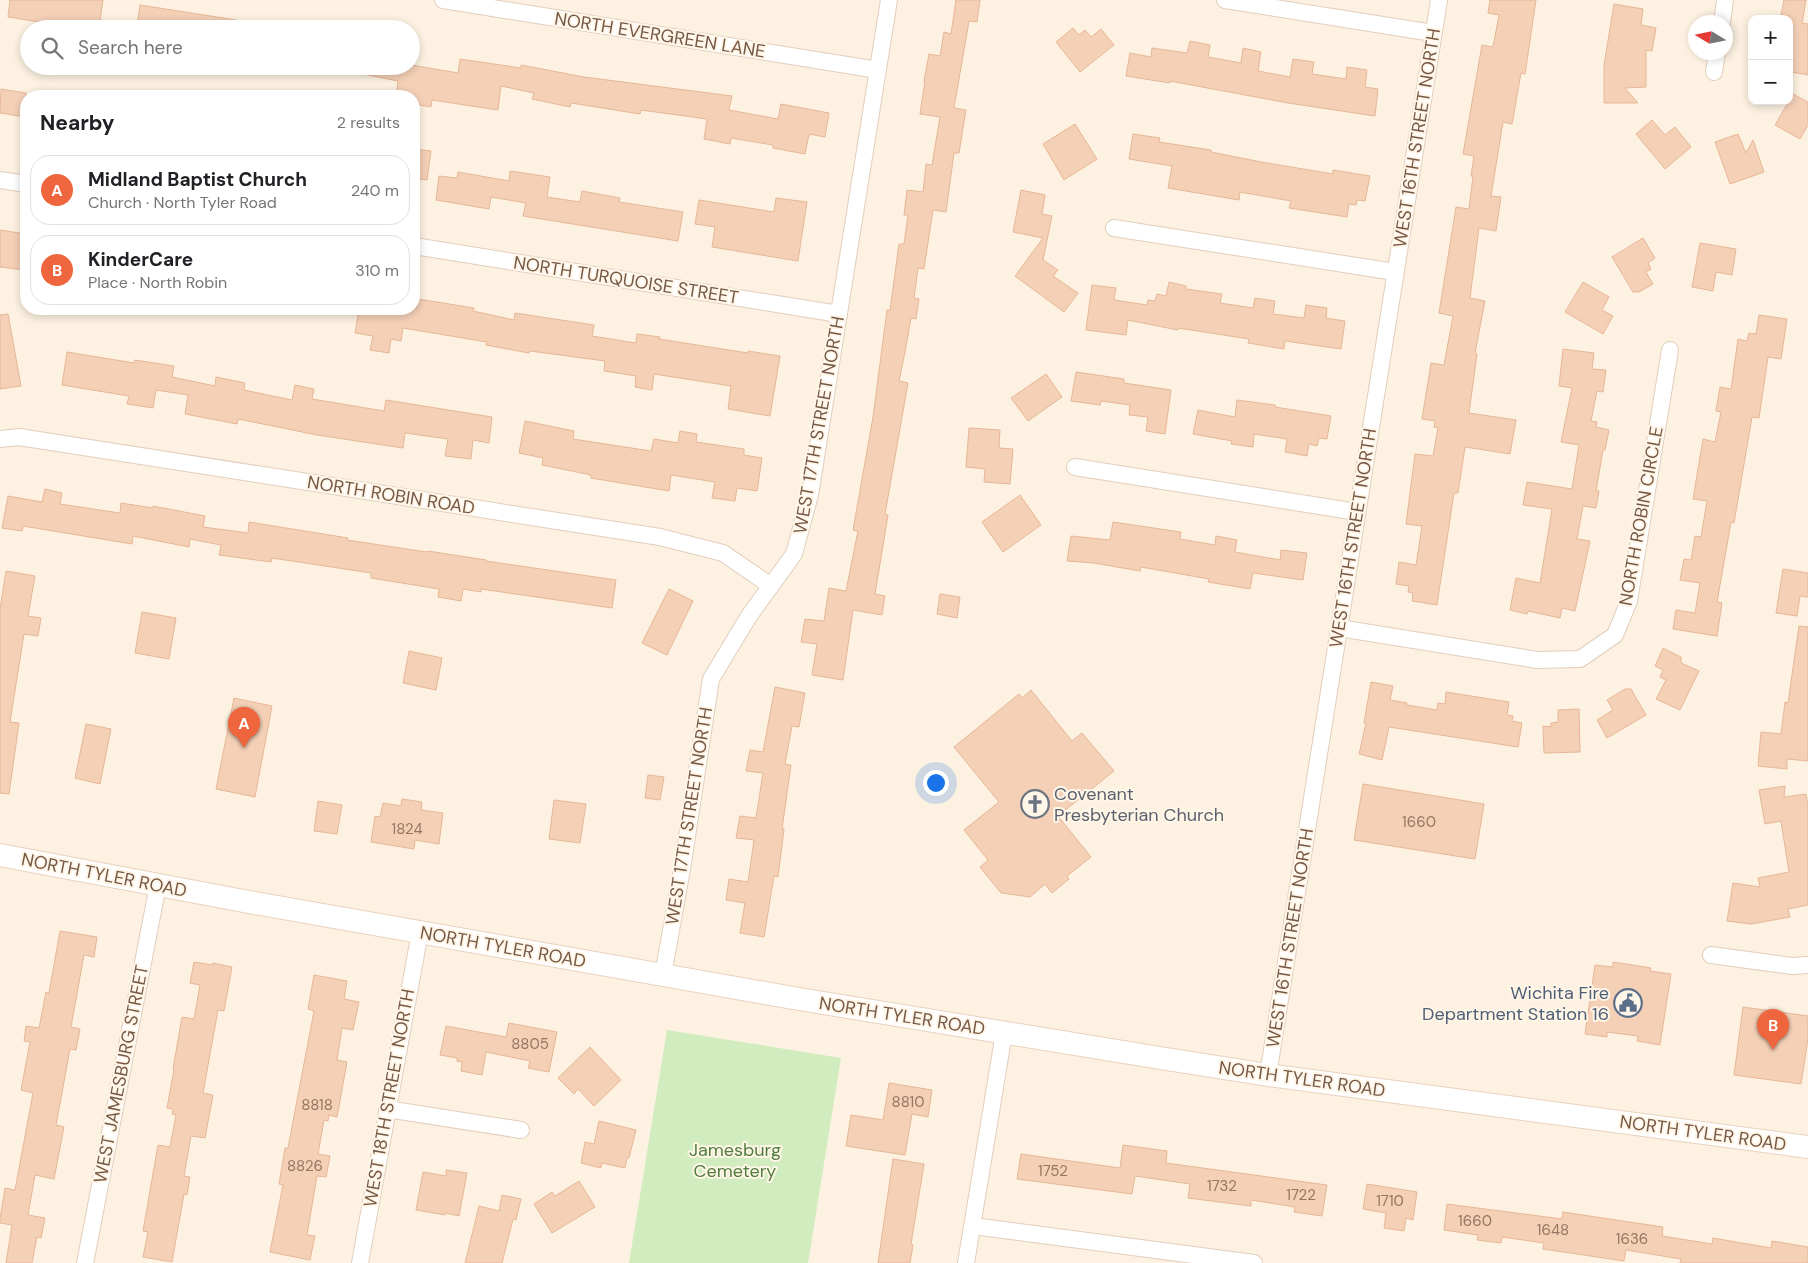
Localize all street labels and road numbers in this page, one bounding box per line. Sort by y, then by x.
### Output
street label: NORTH EVERGREEN LANE [553,6,767,64]
street label: WEST 16TH STREET NORTH [1388,27,1446,249]
street label: NORTH TURQUOISE STREET [512,250,740,310]
street label: WEST 17TH STREET NORTH [788,314,850,536]
street label: NORTH ROBIN CIRCLE [1613,425,1669,607]
street label: WEST 16TH STREET NORTH [1324,427,1382,649]
street label: NORTH ROBIN ROAD [306,470,476,520]
street label: WEST 17TH STREET NORTH [660,705,718,927]
street label: WEST 16TH STREET NORTH [1261,827,1319,1049]
street label: NORTH TYLER ROAD [19,847,189,903]
street label: NORTH TYLER ROAD [418,921,588,973]
street label: WEST JAMESBURG STREET [88,963,154,1185]
street label: WEST 18TH STREET NORTH [358,987,420,1209]
street label: NORTH TYLER ROAD [817,991,987,1041]
street label: NORTH TYLER ROAD [1217,1055,1387,1103]
street label: NORTH TYLER ROAD [1618,1109,1788,1157]

